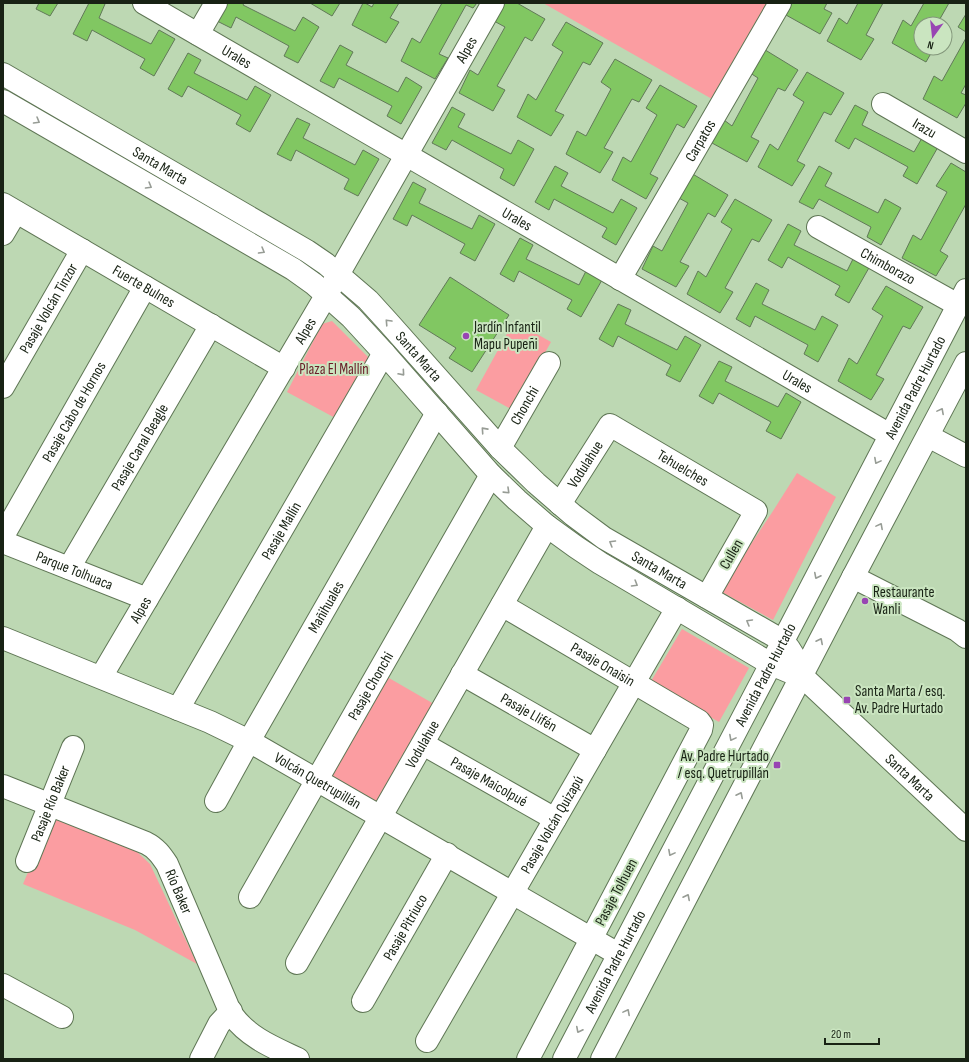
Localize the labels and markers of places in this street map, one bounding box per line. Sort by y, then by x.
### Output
place label: Jardín Infantil Mapu Pupeñi [473,318,541,354]
marker: Jardín Infantil Mapu Pupeñi [461,331,471,341]
place label: Restaurante Wanli [873,583,935,619]
marker: Restaurante Wanli [860,596,870,606]
place label: Santa Marta / esq. Av. Padre Hurtado [854,682,946,718]
marker: Santa Marta / esq. Av. Padre Hurtado [842,695,852,705]
place label: Av. Padre Hurtado / esq. Quetrupillán [678,747,769,783]
marker: Av. Padre Hurtado / esq. Quetrupillán [772,760,782,770]

